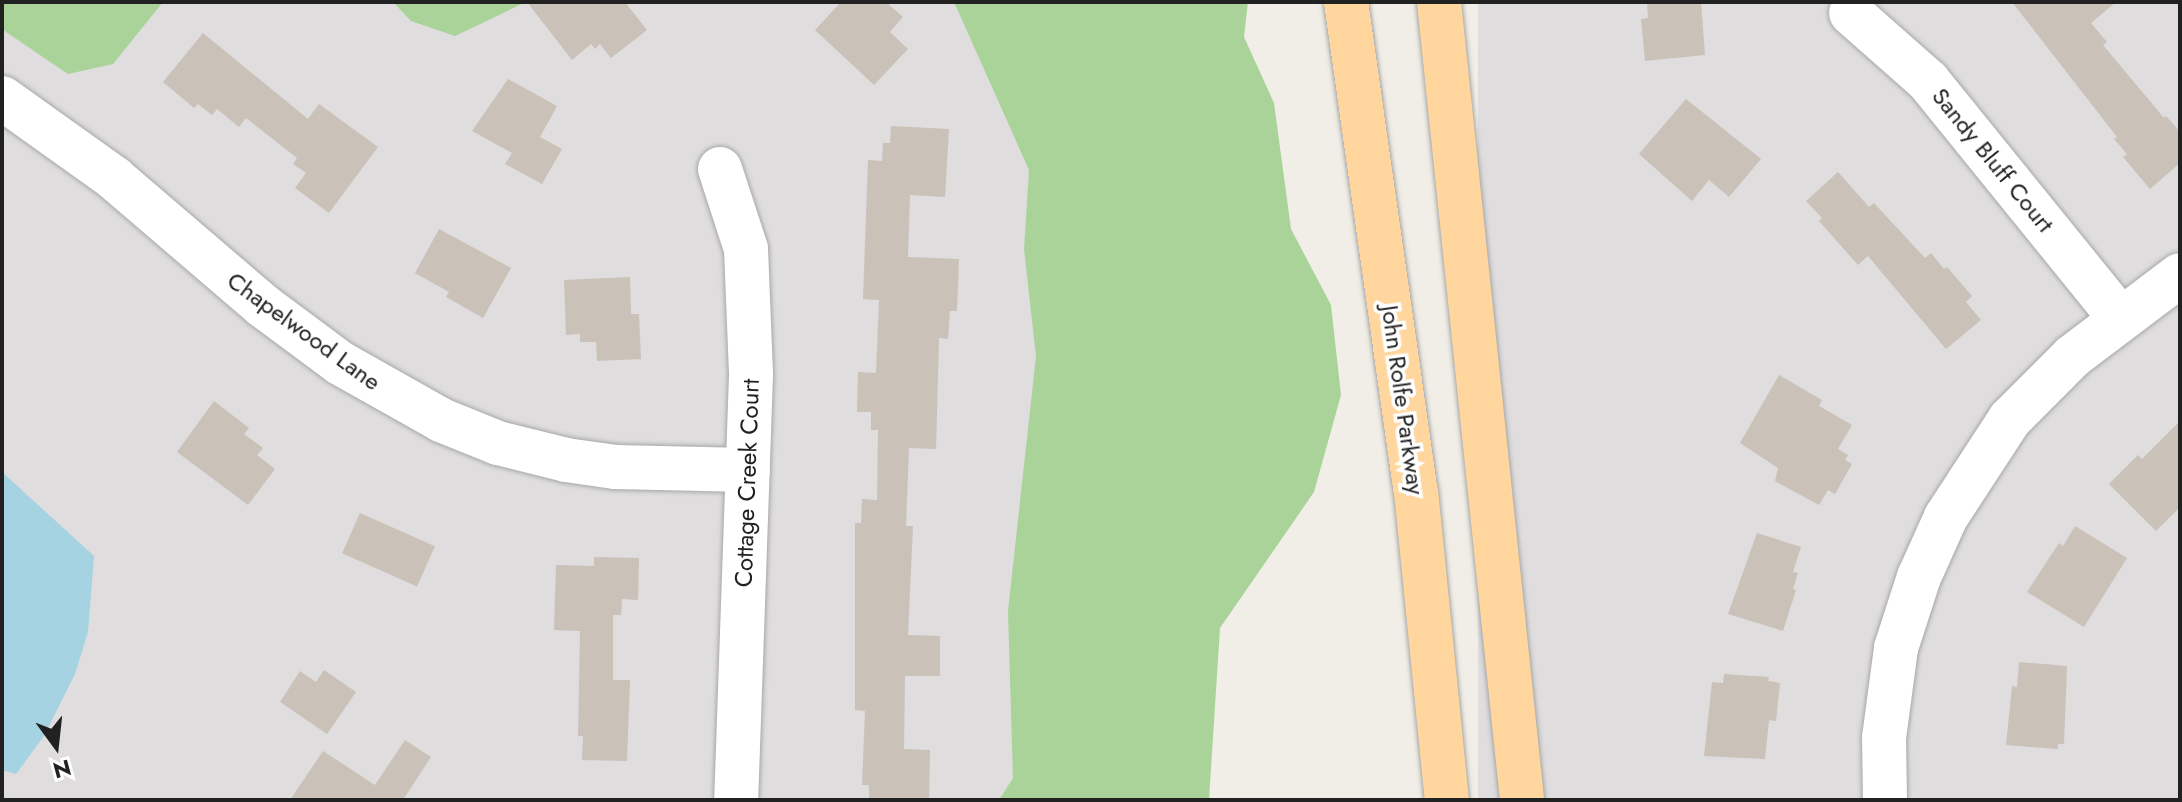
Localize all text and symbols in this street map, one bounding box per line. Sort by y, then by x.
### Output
street label: Sandy Bluff Court [1926,82,2060,238]
street label: Chapelwood Lane [222,266,386,396]
street label: John Rolfe Parkway [1375,303,1431,497]
street label: Cottage Creek Court [729,378,765,588]
north arrow [16,706,96,786]
text: N [50,751,75,787]

